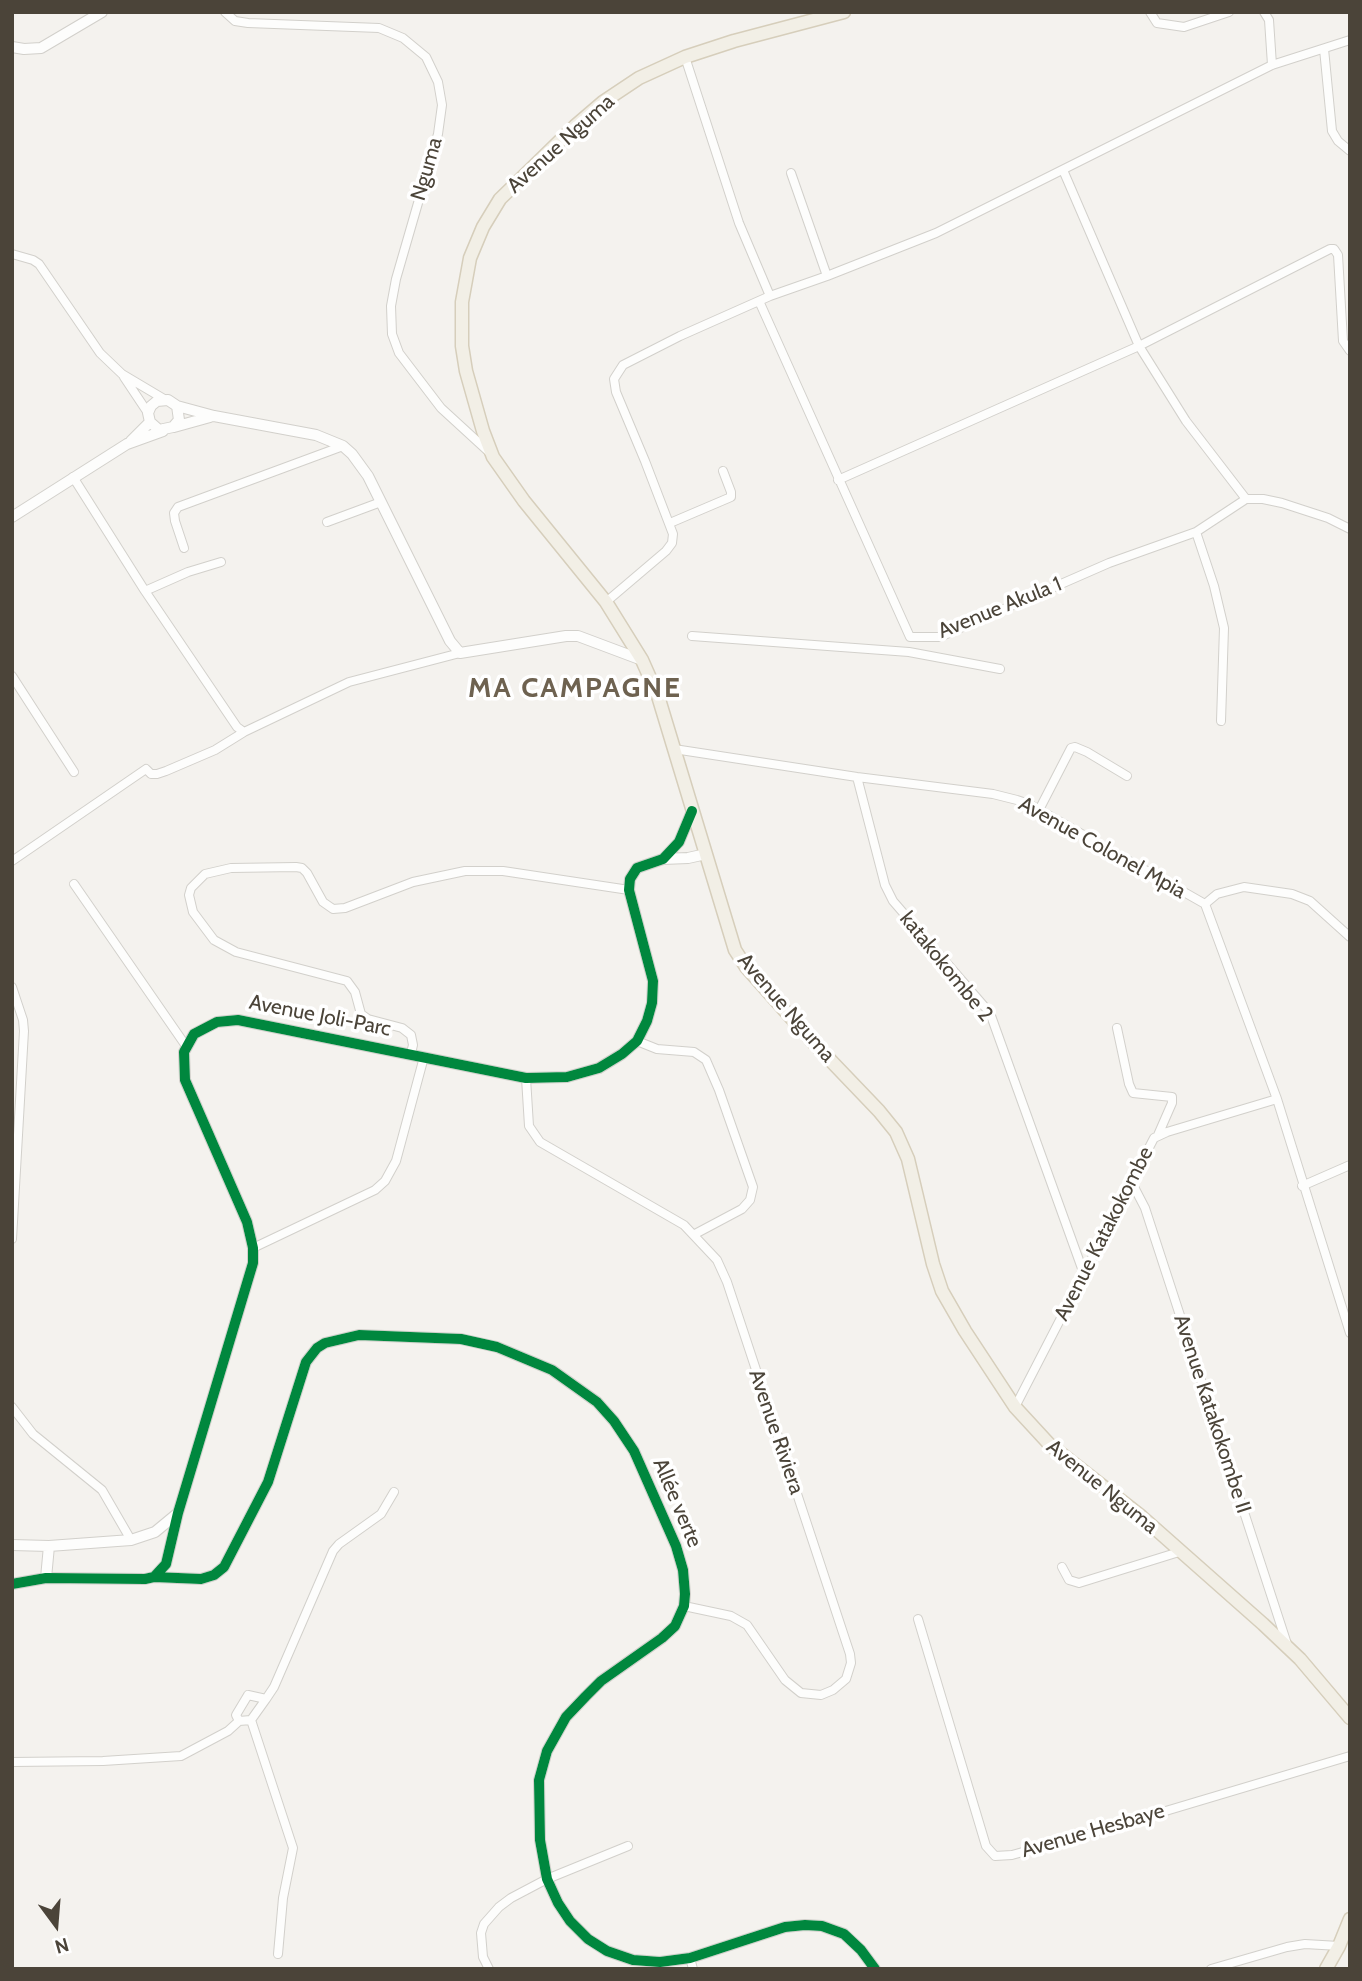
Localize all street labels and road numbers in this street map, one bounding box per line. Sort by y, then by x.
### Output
street label: Avenue Nguma [502,89,620,199]
street label: Nguma [406,135,448,203]
street label: Avenue Akula 1 [934,572,1066,644]
street label: Avenue Colonel Mpia [1014,792,1190,904]
street label: katakokombe 2 [894,907,998,1027]
street label: Avenue Nguma [732,949,840,1067]
street label: Avenue Joli-Parc [247,990,393,1042]
street label: Avenue Katakokombe [1049,1143,1159,1325]
street label: Avenue Katakokombe II [1168,1311,1256,1517]
street label: Avenue Riviera [743,1366,809,1498]
street label: Avenue Nguma [1041,1434,1163,1540]
street label: Allée verte [647,1455,707,1551]
street label: Avenue Hesbaye [1019,1799,1167,1863]

